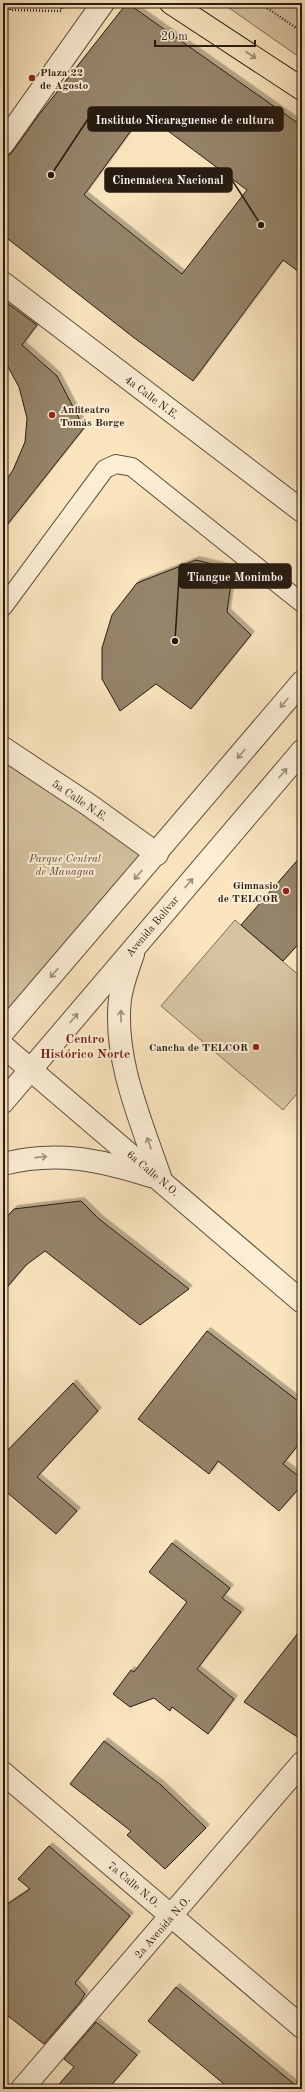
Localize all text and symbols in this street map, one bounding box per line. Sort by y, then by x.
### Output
scale bar [155,22,255,48]
text: 20 m [161,31,188,43]
one-way arrow [245,51,256,60]
place label: Plaza 22 de Agosto [40,68,89,92]
marker: Plaza 22 de Agosto [27,73,37,83]
callout: Instituto Nicaraguense de cultura [88,107,283,131]
text: Instituto Nicaraguense de cultura [96,115,274,127]
callout: Cinemateca Nacional [105,168,232,192]
text: Cinemateca Nacional [112,175,224,187]
street label: 4a Calle N.E. [122,375,180,422]
place label: Anfiteatro Tomás Borge [60,405,124,429]
marker: Anfiteatro Tomás Borge [47,410,57,420]
callout: Tiangue Monimbo [179,564,291,588]
text: Tiangue Monimbo [187,572,283,584]
one-way arrow [279,698,288,708]
one-way arrow [236,749,245,759]
one-way arrow [278,768,287,778]
street label: 5a Calle N.E. [50,779,109,824]
park label: Parque Central de Managua [28,854,102,878]
one-way arrow [134,869,143,880]
one-way arrow [185,877,194,888]
place label: Gimnasio de TELCOR [218,881,278,905]
marker: Gimnasio de TELCOR [281,886,291,896]
street label: Avenida Bolívar [125,894,182,959]
one-way arrow [49,968,58,978]
one-way arrow [117,1010,125,1023]
one-way arrow [69,1013,78,1024]
district label: Centro Histórico Norte [40,1033,130,1061]
marker: Cancha de TELCOR [251,1042,261,1052]
place label: Cancha de TELCOR [149,1043,248,1054]
one-way arrow [144,1137,152,1149]
street label: 6a Calle N.O. [124,1149,180,1199]
one-way arrow [34,1154,47,1161]
street label: 7a Calle N.O. [105,1860,161,1910]
street label: 2a Avenida N.O. [133,1895,193,1961]

